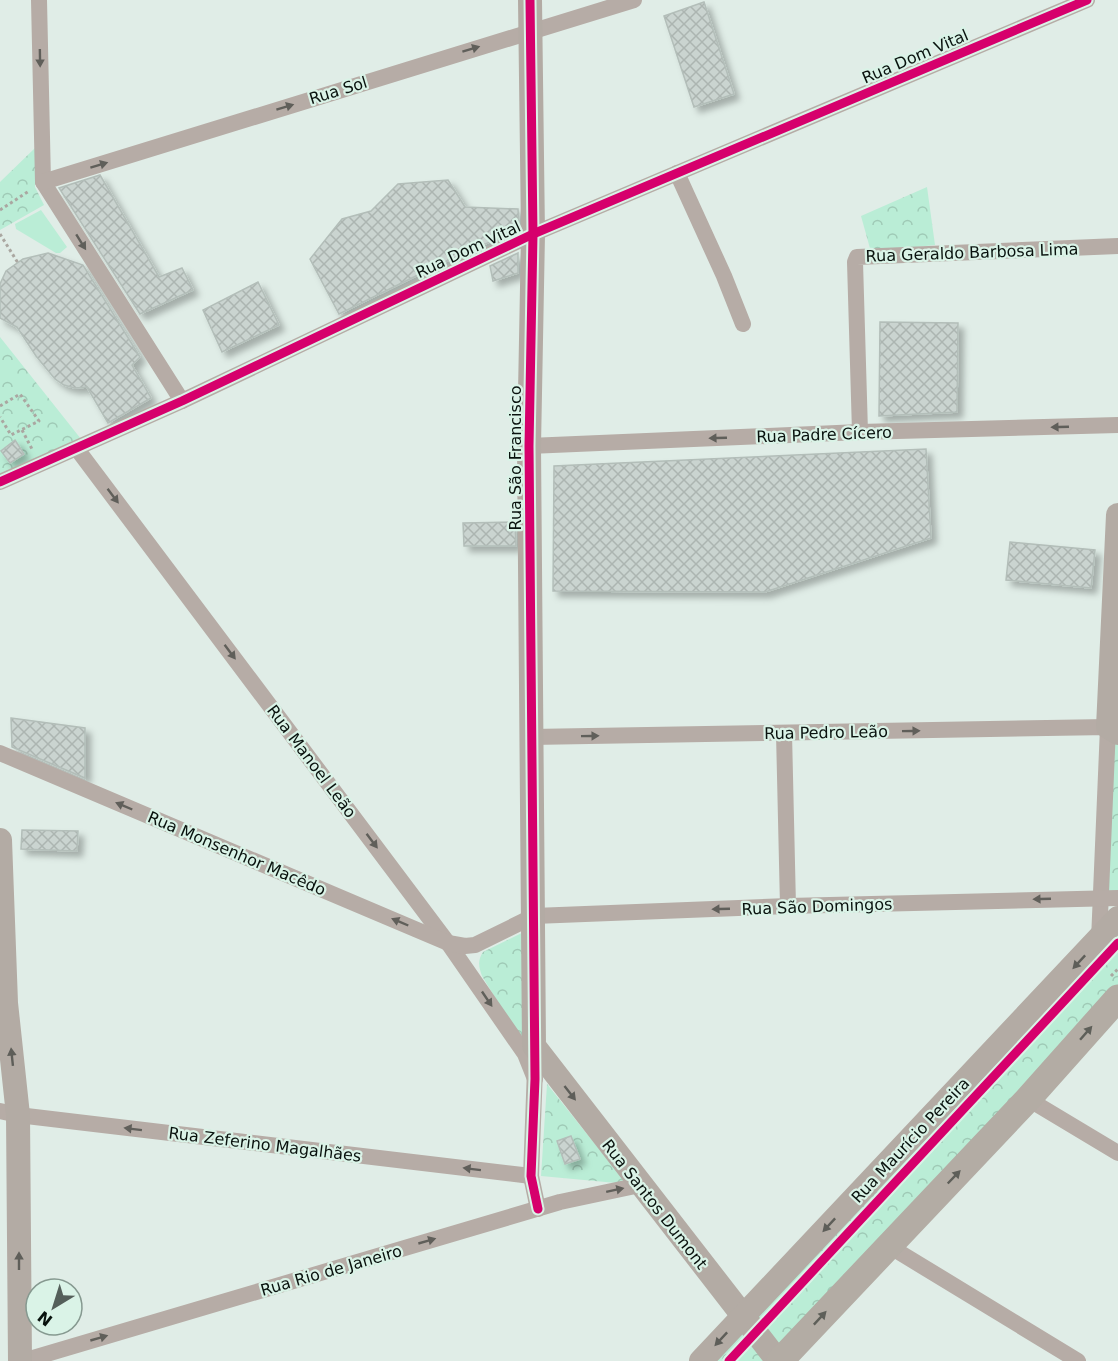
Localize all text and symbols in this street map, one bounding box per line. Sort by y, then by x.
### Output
street label: Rua Dom Vital [859,25,971,87]
one-way arrow [462,44,480,53]
one-way arrow [35,49,45,68]
street label: Rua Sol [307,73,370,108]
one-way arrow [276,102,294,111]
one-way arrow [90,159,108,169]
street label: Rua Dom Vital [413,217,524,282]
one-way arrow [76,234,87,250]
street label: Rua Geraldo Barbosa Lima [865,239,1079,266]
street label: Rua São Francisco [506,386,525,531]
one-way arrow [1050,422,1069,432]
street label: Rua Padre Cícero [756,423,892,446]
one-way arrow [708,433,727,443]
one-way arrow [106,488,119,504]
one-way arrow [223,644,235,659]
street label: Rua Manoel Leão [263,701,360,821]
street label: Rua Pedro Leão [764,722,888,743]
one-way arrow [901,726,920,735]
one-way arrow [580,731,599,741]
one-way arrow [115,801,133,810]
street label: Rua Monsenhor Macêdo [145,807,329,900]
one-way arrow [366,833,378,849]
street label: Rua São Domingos [741,894,893,919]
one-way arrow [1032,895,1051,904]
one-way arrow [711,904,730,914]
one-way arrow [392,918,409,927]
one-way arrow [1072,954,1086,968]
one-way arrow [481,990,493,1006]
one-way arrow [1080,1026,1093,1041]
one-way arrow [7,1047,17,1066]
street label: Rua Maurício Pereira [847,1074,973,1207]
one-way arrow [563,1085,576,1101]
street label: Rua Zeferino Magalhães [168,1123,362,1166]
one-way arrow [123,1124,142,1133]
street label: Rua Santos Dumont [598,1136,711,1273]
one-way arrow [463,1164,482,1174]
one-way arrow [947,1170,961,1184]
one-way arrow [606,1185,625,1194]
one-way arrow [822,1217,836,1232]
one-way arrow [418,1236,436,1245]
street label: Rua Rio de Janeiro [258,1241,404,1300]
one-way arrow [14,1251,24,1270]
north arrow [24,1277,84,1337]
text: N [34,1307,56,1330]
one-way arrow [813,1312,827,1326]
one-way arrow [715,1332,729,1346]
one-way arrow [90,1333,108,1342]

